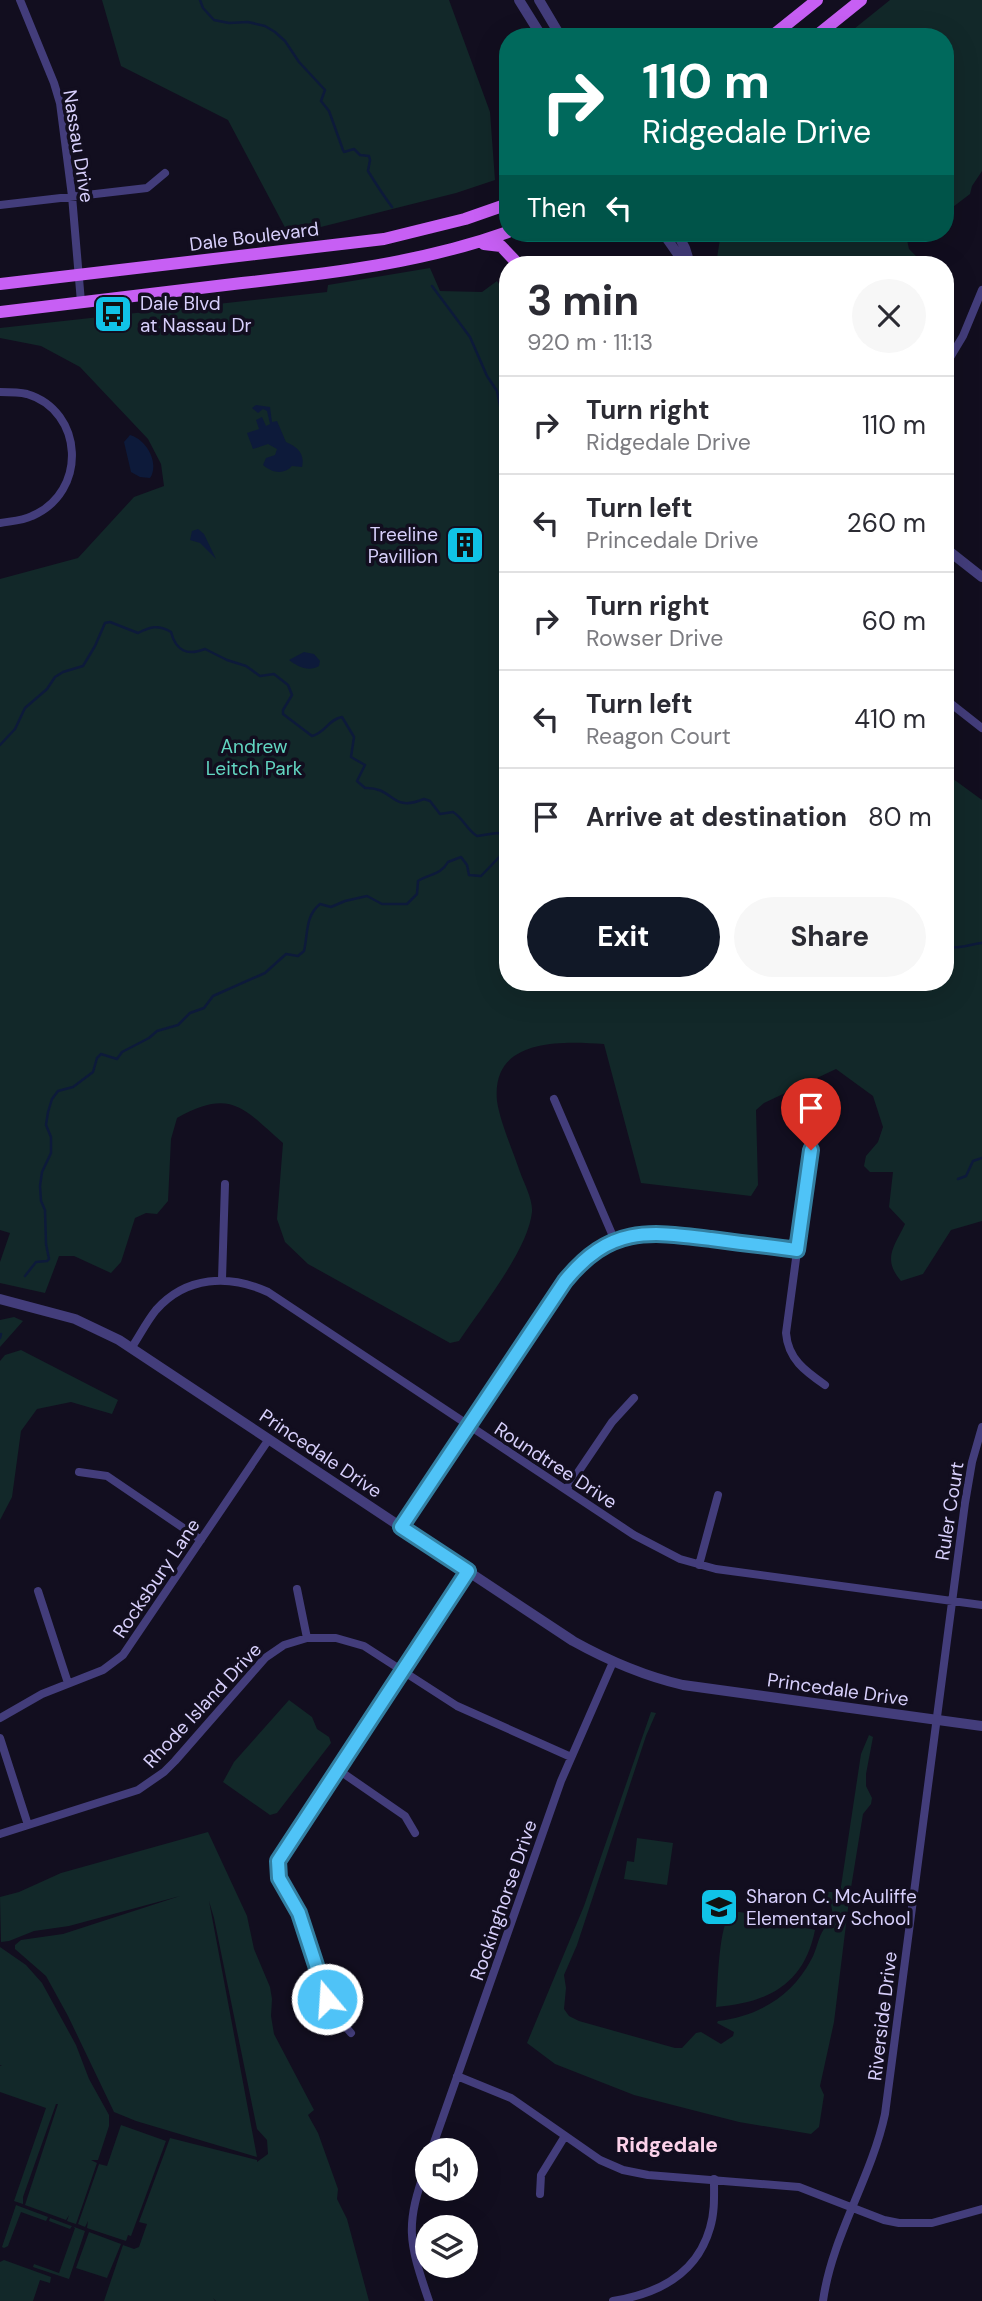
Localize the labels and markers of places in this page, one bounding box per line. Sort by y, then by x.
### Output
place label: Dale Blvd at Nassau Dr [140,291,252,338]
bus stop icon: Dale Blvd at Nassau Dr [92,293,134,335]
place label: Treeline Pavillion [368,522,438,569]
building icon: Treeline Pavillion [444,524,486,566]
pin [781,1078,841,1150]
place label: Sharon C. McAuliffe Elementary School [746,1884,917,1931]
school or university icon: Sharon C. McAuliffe Elementary School [698,1886,740,1928]

